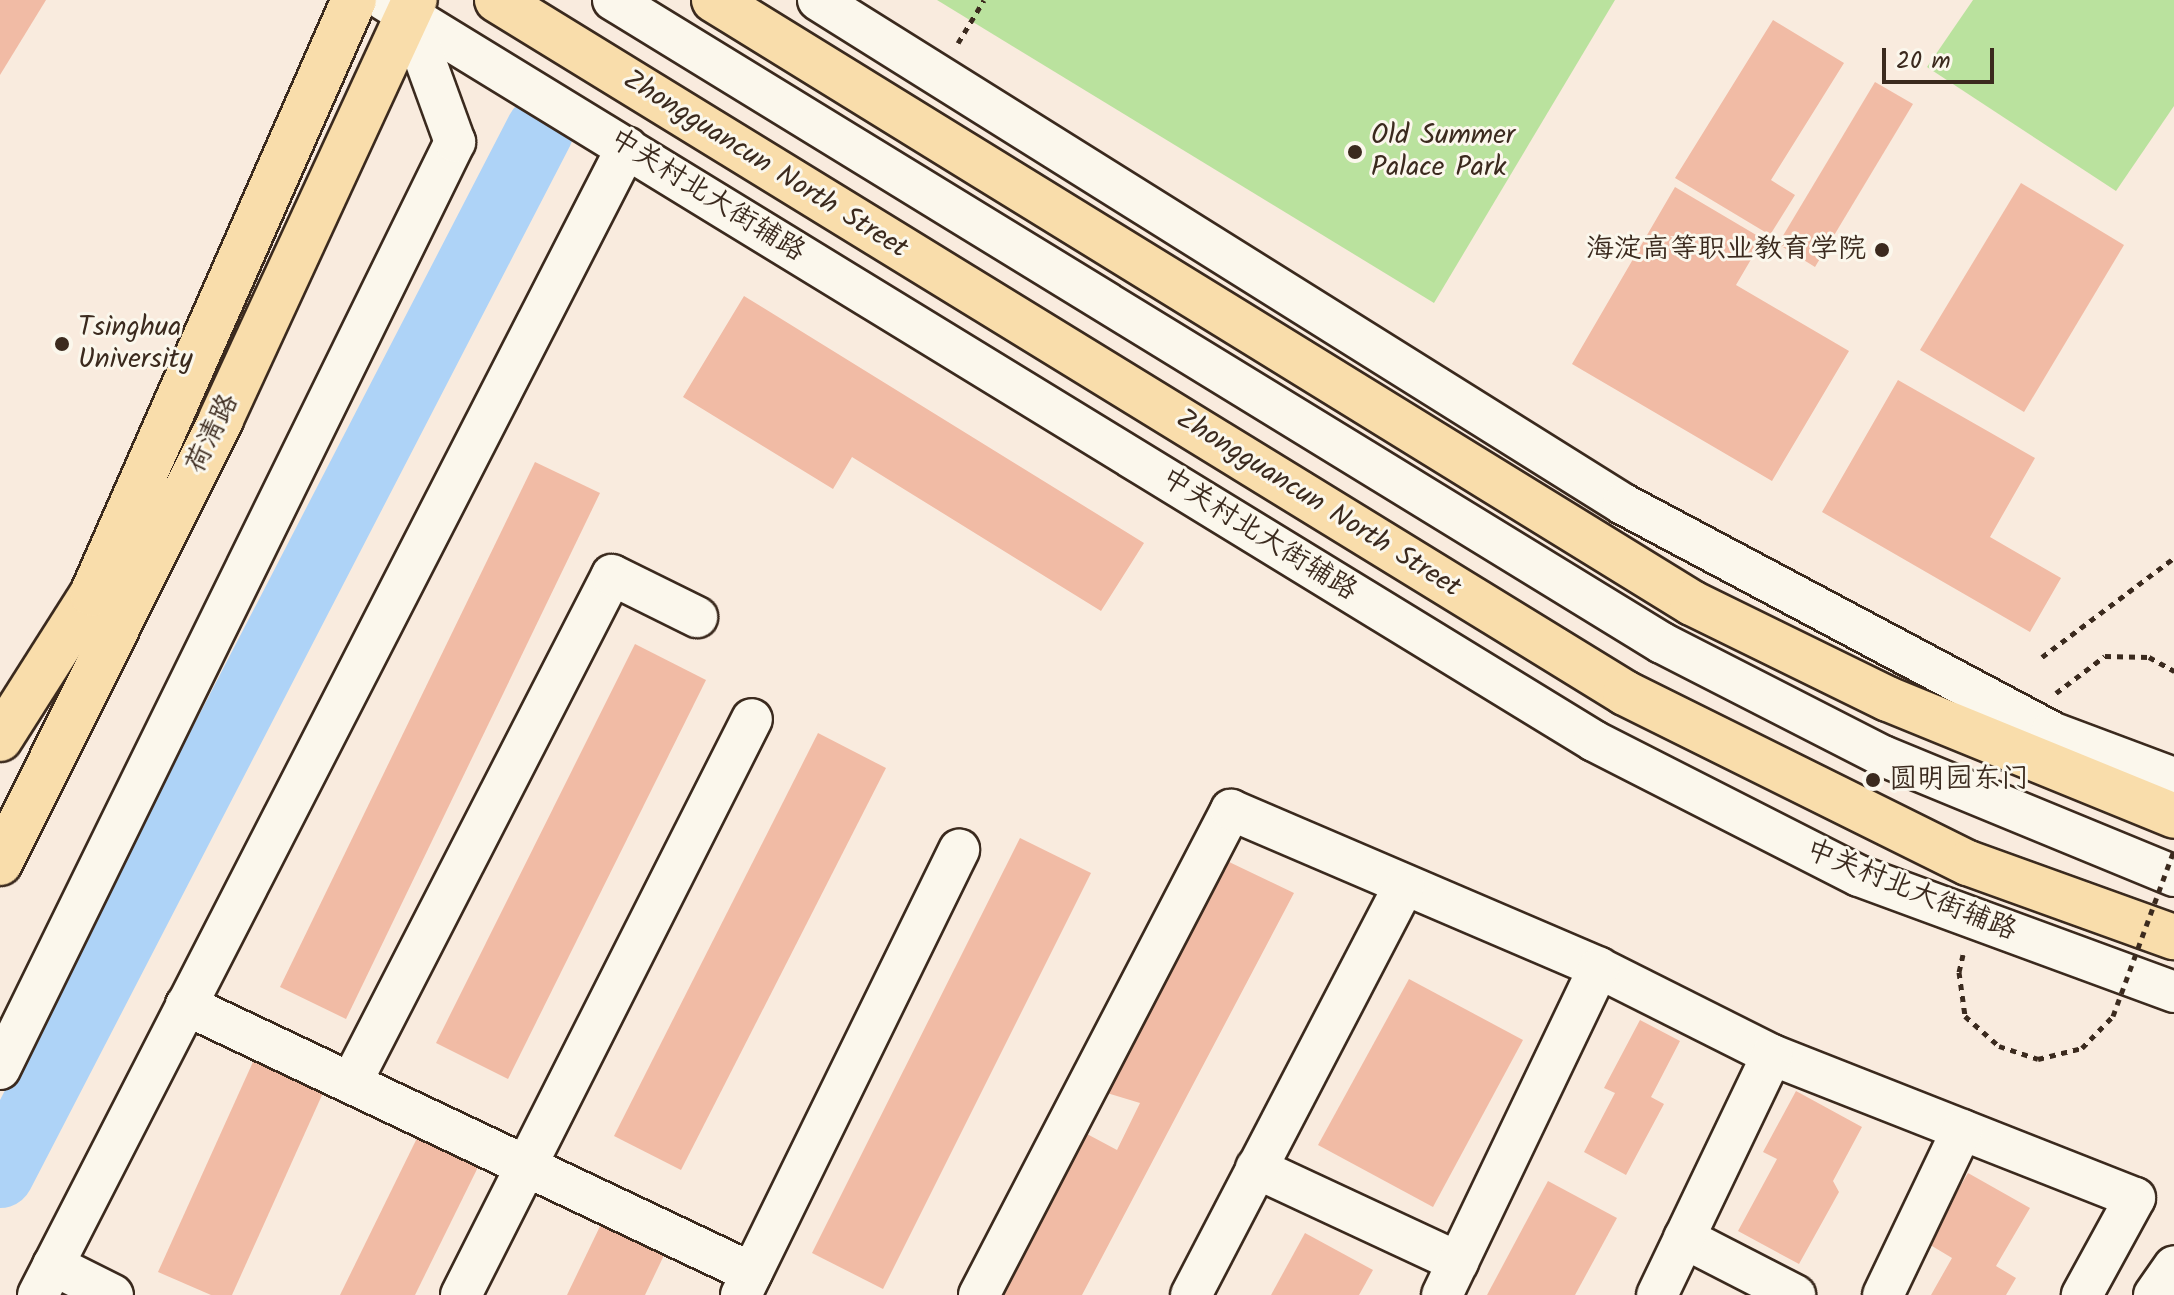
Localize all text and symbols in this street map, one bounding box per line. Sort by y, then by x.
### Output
scale bar [1886,32,1998,82]
text: 20 m [1896,42,1951,81]
street label: Zhongguancun North Street [617,64,913,266]
place label: Old Summer Palace Park [1371,119,1515,185]
street label: 中关村北大街辅路 [603,122,811,270]
marker: Old Summer Palace Park [1346,143,1364,161]
place label: 海淀高等职业教育学院 [1586,233,1866,267]
marker: 海淀高等职业教育学院 [1873,241,1891,259]
place label: Tsinghua University [78,311,193,377]
marker: Tsinghua University [53,335,71,353]
street label: 荷清路 [179,389,247,479]
street label: Zhongguancun North Street [1170,403,1466,605]
street label: 中关村北大街辅路 [1155,461,1363,609]
place label: 圆明园东门 [1889,763,2029,797]
marker: 圆明园东门 [1864,771,1882,789]
street label: 中关村北大街辅路 [1801,833,2021,949]

